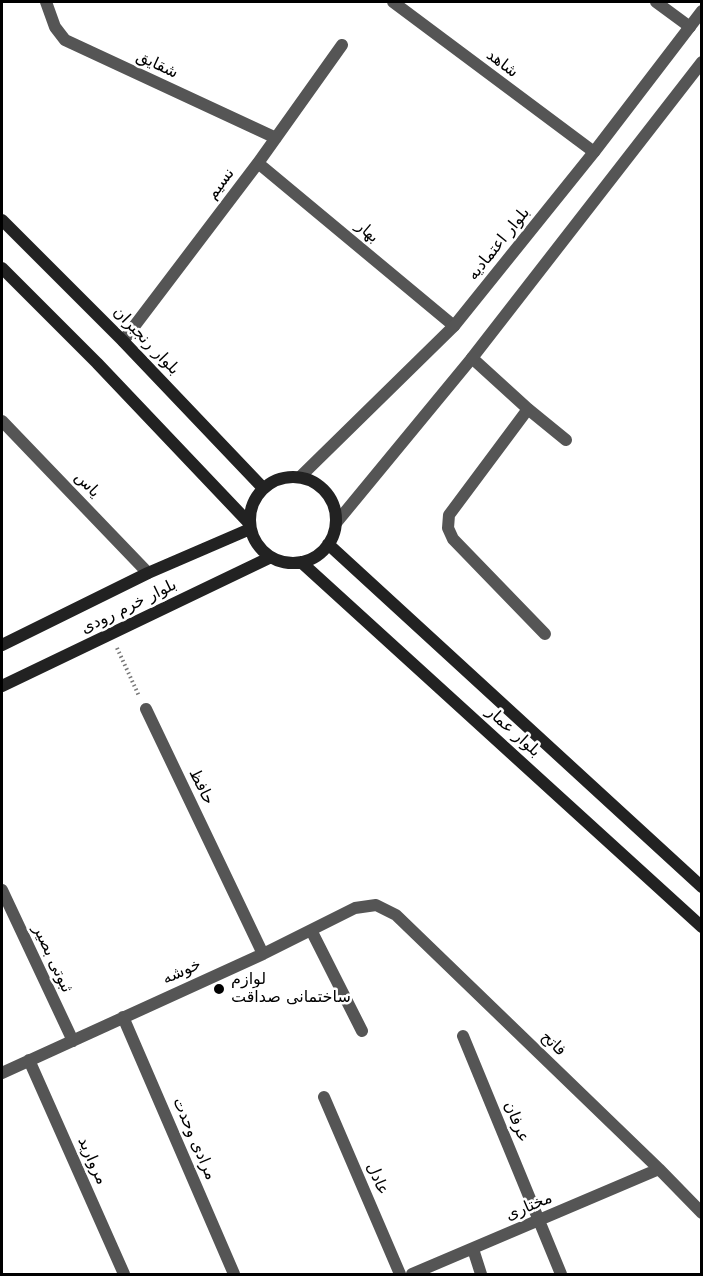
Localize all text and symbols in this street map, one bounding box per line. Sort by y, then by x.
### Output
street label: شاهد [482,46,522,82]
street label: شقایق [133,47,181,83]
street label: نسیم [203,165,239,203]
street label: بلوار اعتمادیه [464,204,534,284]
street label: بهار [351,217,383,247]
street label: بلوار رنجبران [109,303,183,379]
street label: یاس [70,468,104,502]
street label: بلوار خرم رودی [78,576,180,638]
street label: بلوار عمار [482,703,544,761]
street label: حافظ [184,766,218,808]
street label: ثبوتی بصیر [28,922,76,996]
street label: خوشه [160,955,204,989]
place label: لوازم ساختمانی صداقت [231,970,351,1008]
marker: لوازم ساختمانی صداقت [212,982,226,996]
street label: فاتح [537,1028,569,1060]
street label: مرادی وحدت [168,1095,220,1183]
street label: عرفان [499,1099,533,1145]
street label: مروارید [73,1134,111,1188]
street label: عادل [362,1160,392,1198]
street label: مختاری [503,1189,555,1225]

